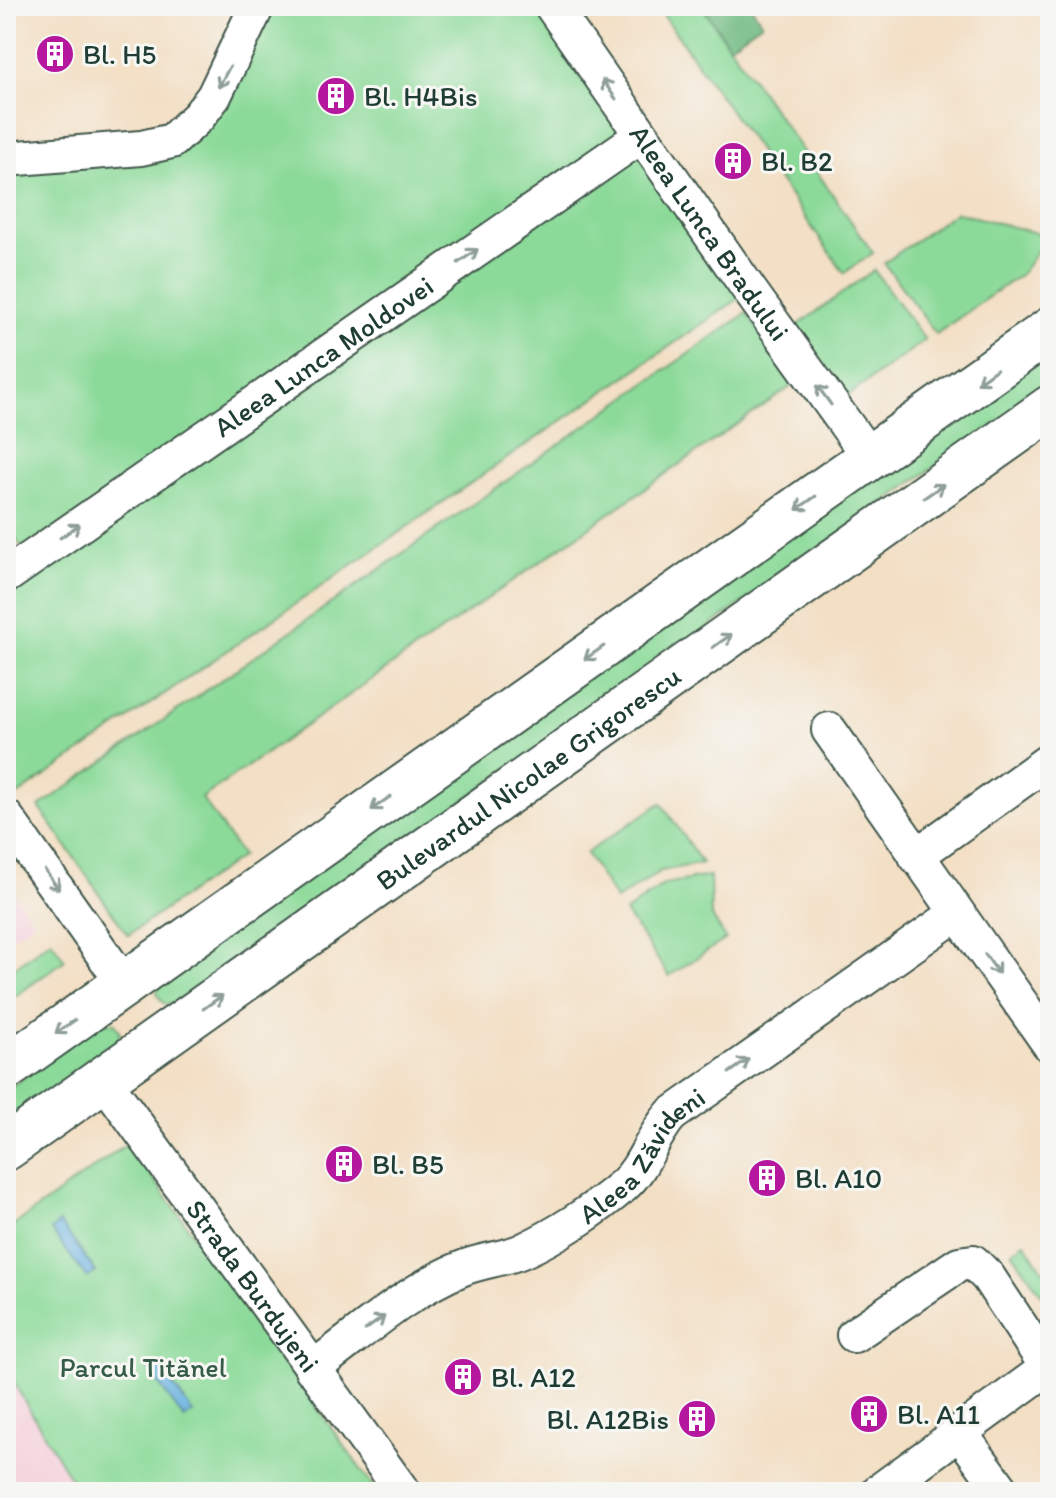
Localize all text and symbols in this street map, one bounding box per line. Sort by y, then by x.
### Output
building icon: Bl. H5 [34,33,76,75]
place label: Bl. H5 [83,37,156,71]
one-way arrow [215,64,231,88]
building icon: Bl. H4Bis [315,75,357,117]
place label: Bl. H4Bis [364,79,477,113]
one-way arrow [601,79,617,101]
street label: Aleea Lunca Bradului [622,118,797,347]
building icon: Bl. B2 [712,140,754,182]
place label: Bl. B2 [761,144,833,178]
one-way arrow [456,248,478,264]
street label: Aleea Lunca Moldovei [207,268,440,444]
one-way arrow [976,367,998,384]
one-way arrow [815,384,832,406]
one-way arrow [922,482,944,499]
one-way arrow [795,495,817,511]
one-way arrow [59,523,81,539]
one-way arrow [710,633,732,649]
one-way arrow [583,645,605,661]
street label: Bulevardul Nicolae Grigorescu [369,658,687,897]
one-way arrow [371,795,393,811]
one-way arrow [44,869,60,891]
one-way arrow [983,952,1000,974]
one-way arrow [201,994,223,1010]
one-way arrow [55,1018,77,1035]
one-way arrow [727,1058,749,1074]
street label: Aleea Zăvideni [572,1080,711,1231]
building icon: Bl. B5 [323,1143,365,1185]
place label: Bl. B5 [372,1147,444,1181]
building icon: Bl. A10 [746,1157,788,1199]
place label: Bl. A10 [795,1161,882,1195]
street label: Strada Burdujeni [179,1193,327,1379]
one-way arrow [364,1315,385,1332]
park label: Parcul Titănel [59,1350,227,1384]
building icon: Bl. A12 [442,1356,484,1398]
place label: Bl. A12 [491,1360,576,1394]
building icon: Bl. A11 [848,1393,890,1435]
place label: Bl. A11 [897,1397,980,1431]
building icon: Bl. A12Bis [676,1398,718,1440]
place label: Bl. A12Bis [546,1402,669,1436]

